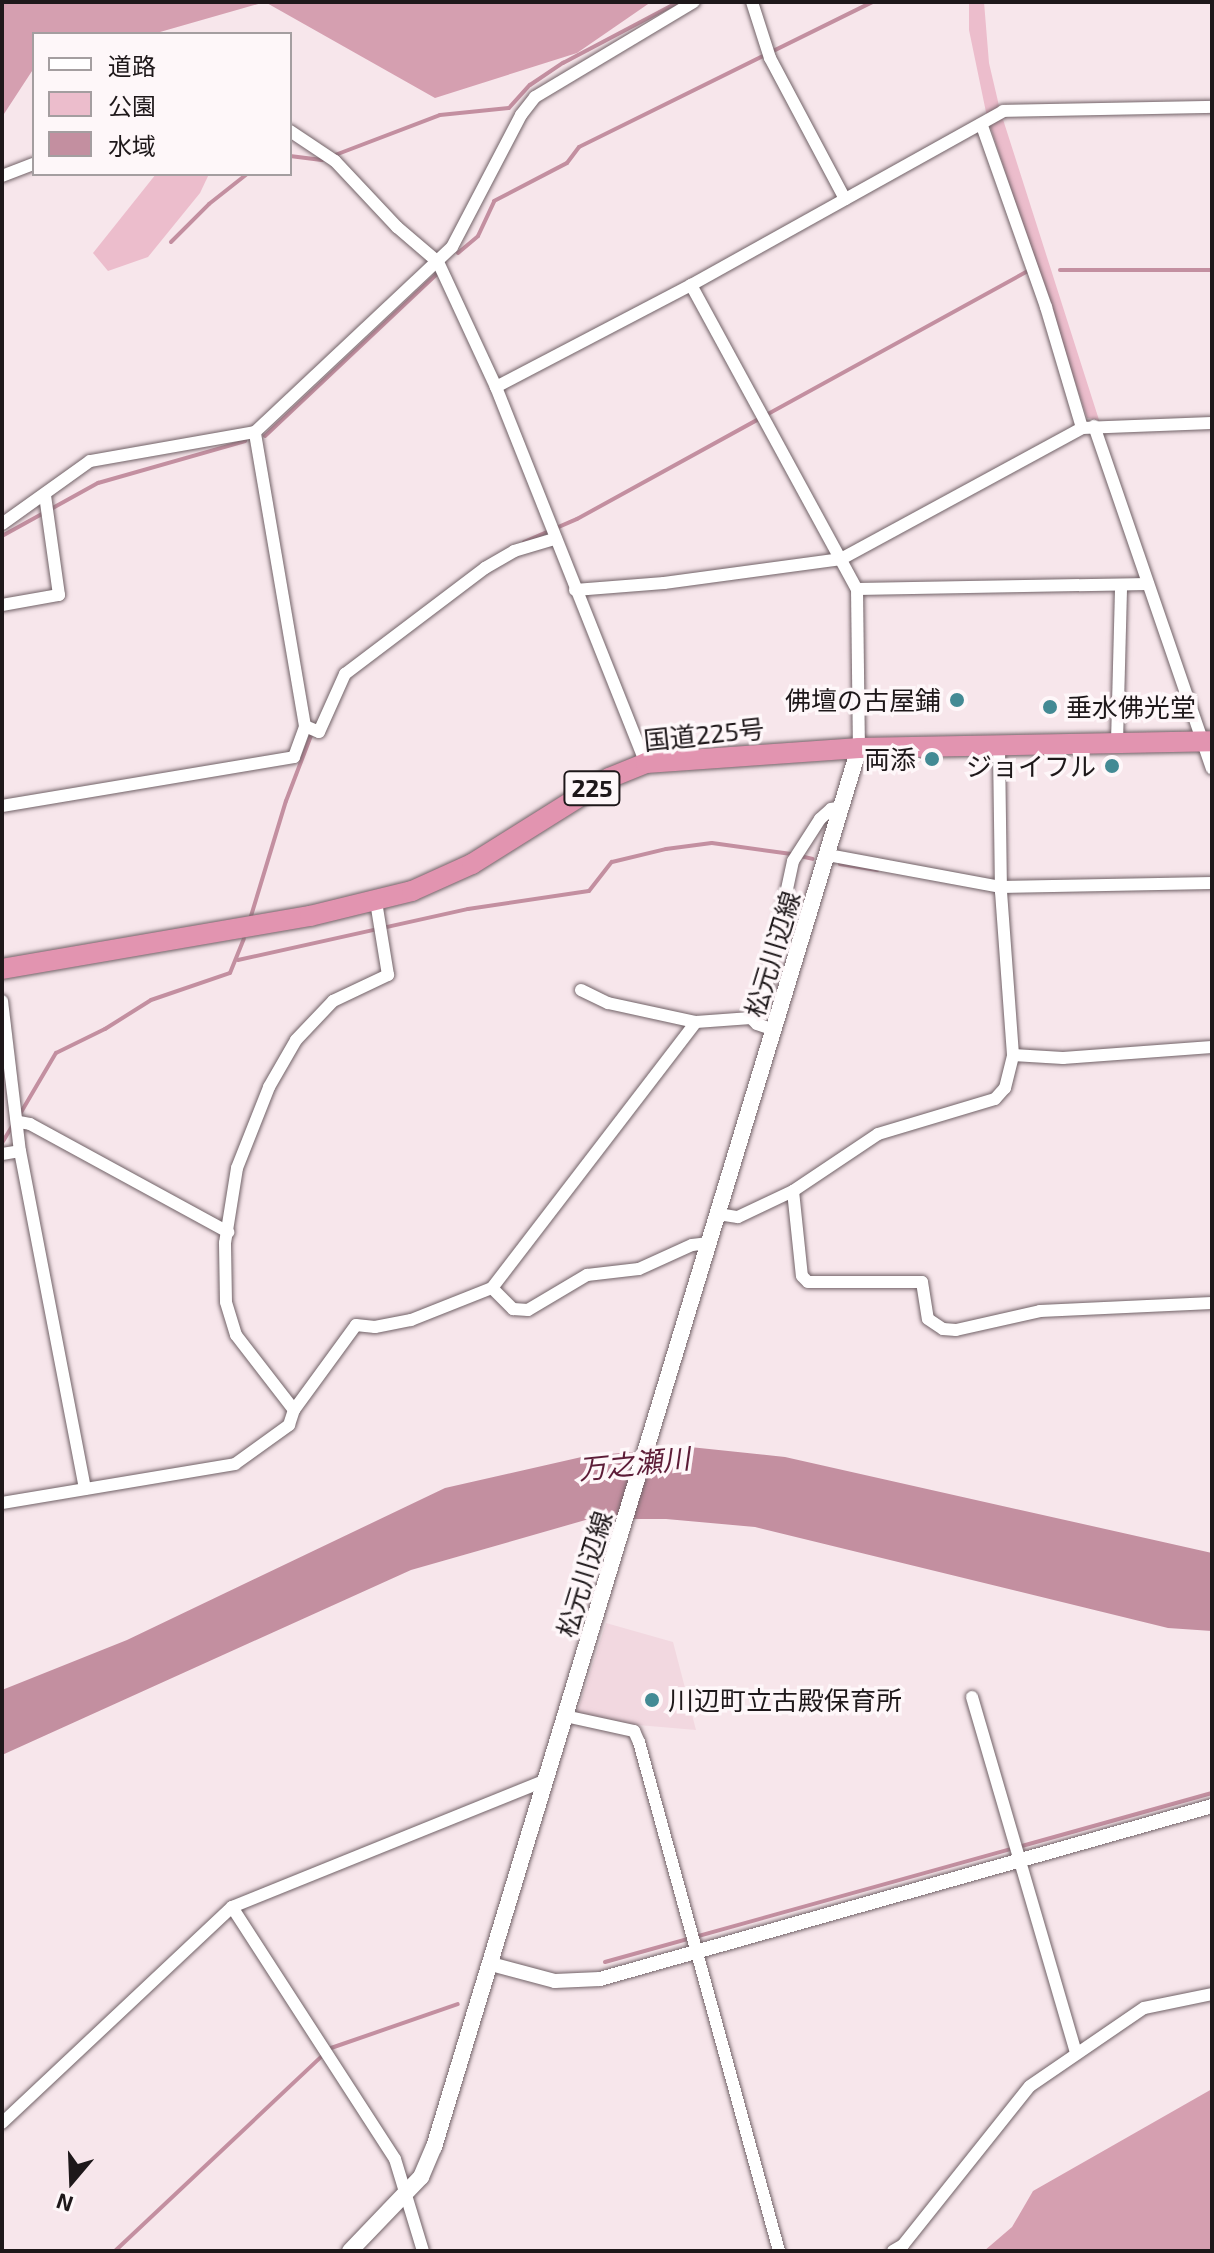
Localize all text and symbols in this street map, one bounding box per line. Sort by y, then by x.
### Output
legend [32,32,292,176]
text: 道路 [108,51,156,80]
text: 公園 [108,91,156,120]
text: 水域 [108,131,156,160]
place label: 佛壇の古屋鋪 [785,684,941,716]
marker: 佛壇の古屋鋪 [948,691,966,709]
place label: 垂水佛光堂 [1066,691,1196,723]
marker: 垂水佛光堂 [1041,698,1059,716]
street label: 国道225号 [642,712,766,756]
place label: 両添 [864,743,916,775]
marker: 両添 [923,750,941,768]
place label: ジョイフル [966,750,1096,782]
marker: ジョイフル [1103,757,1121,775]
road number: 225 [562,768,622,808]
street label: 松元川辺線 [738,887,806,1021]
water label: 万之瀬川 [577,1440,691,1486]
street label: 松元川辺線 [550,1507,618,1641]
place label: 川辺町立古殿保育所 [668,1684,902,1716]
marker: 川辺町立古殿保育所 [643,1691,661,1709]
north arrow [32,2141,112,2221]
text: N [52,2189,76,2219]

